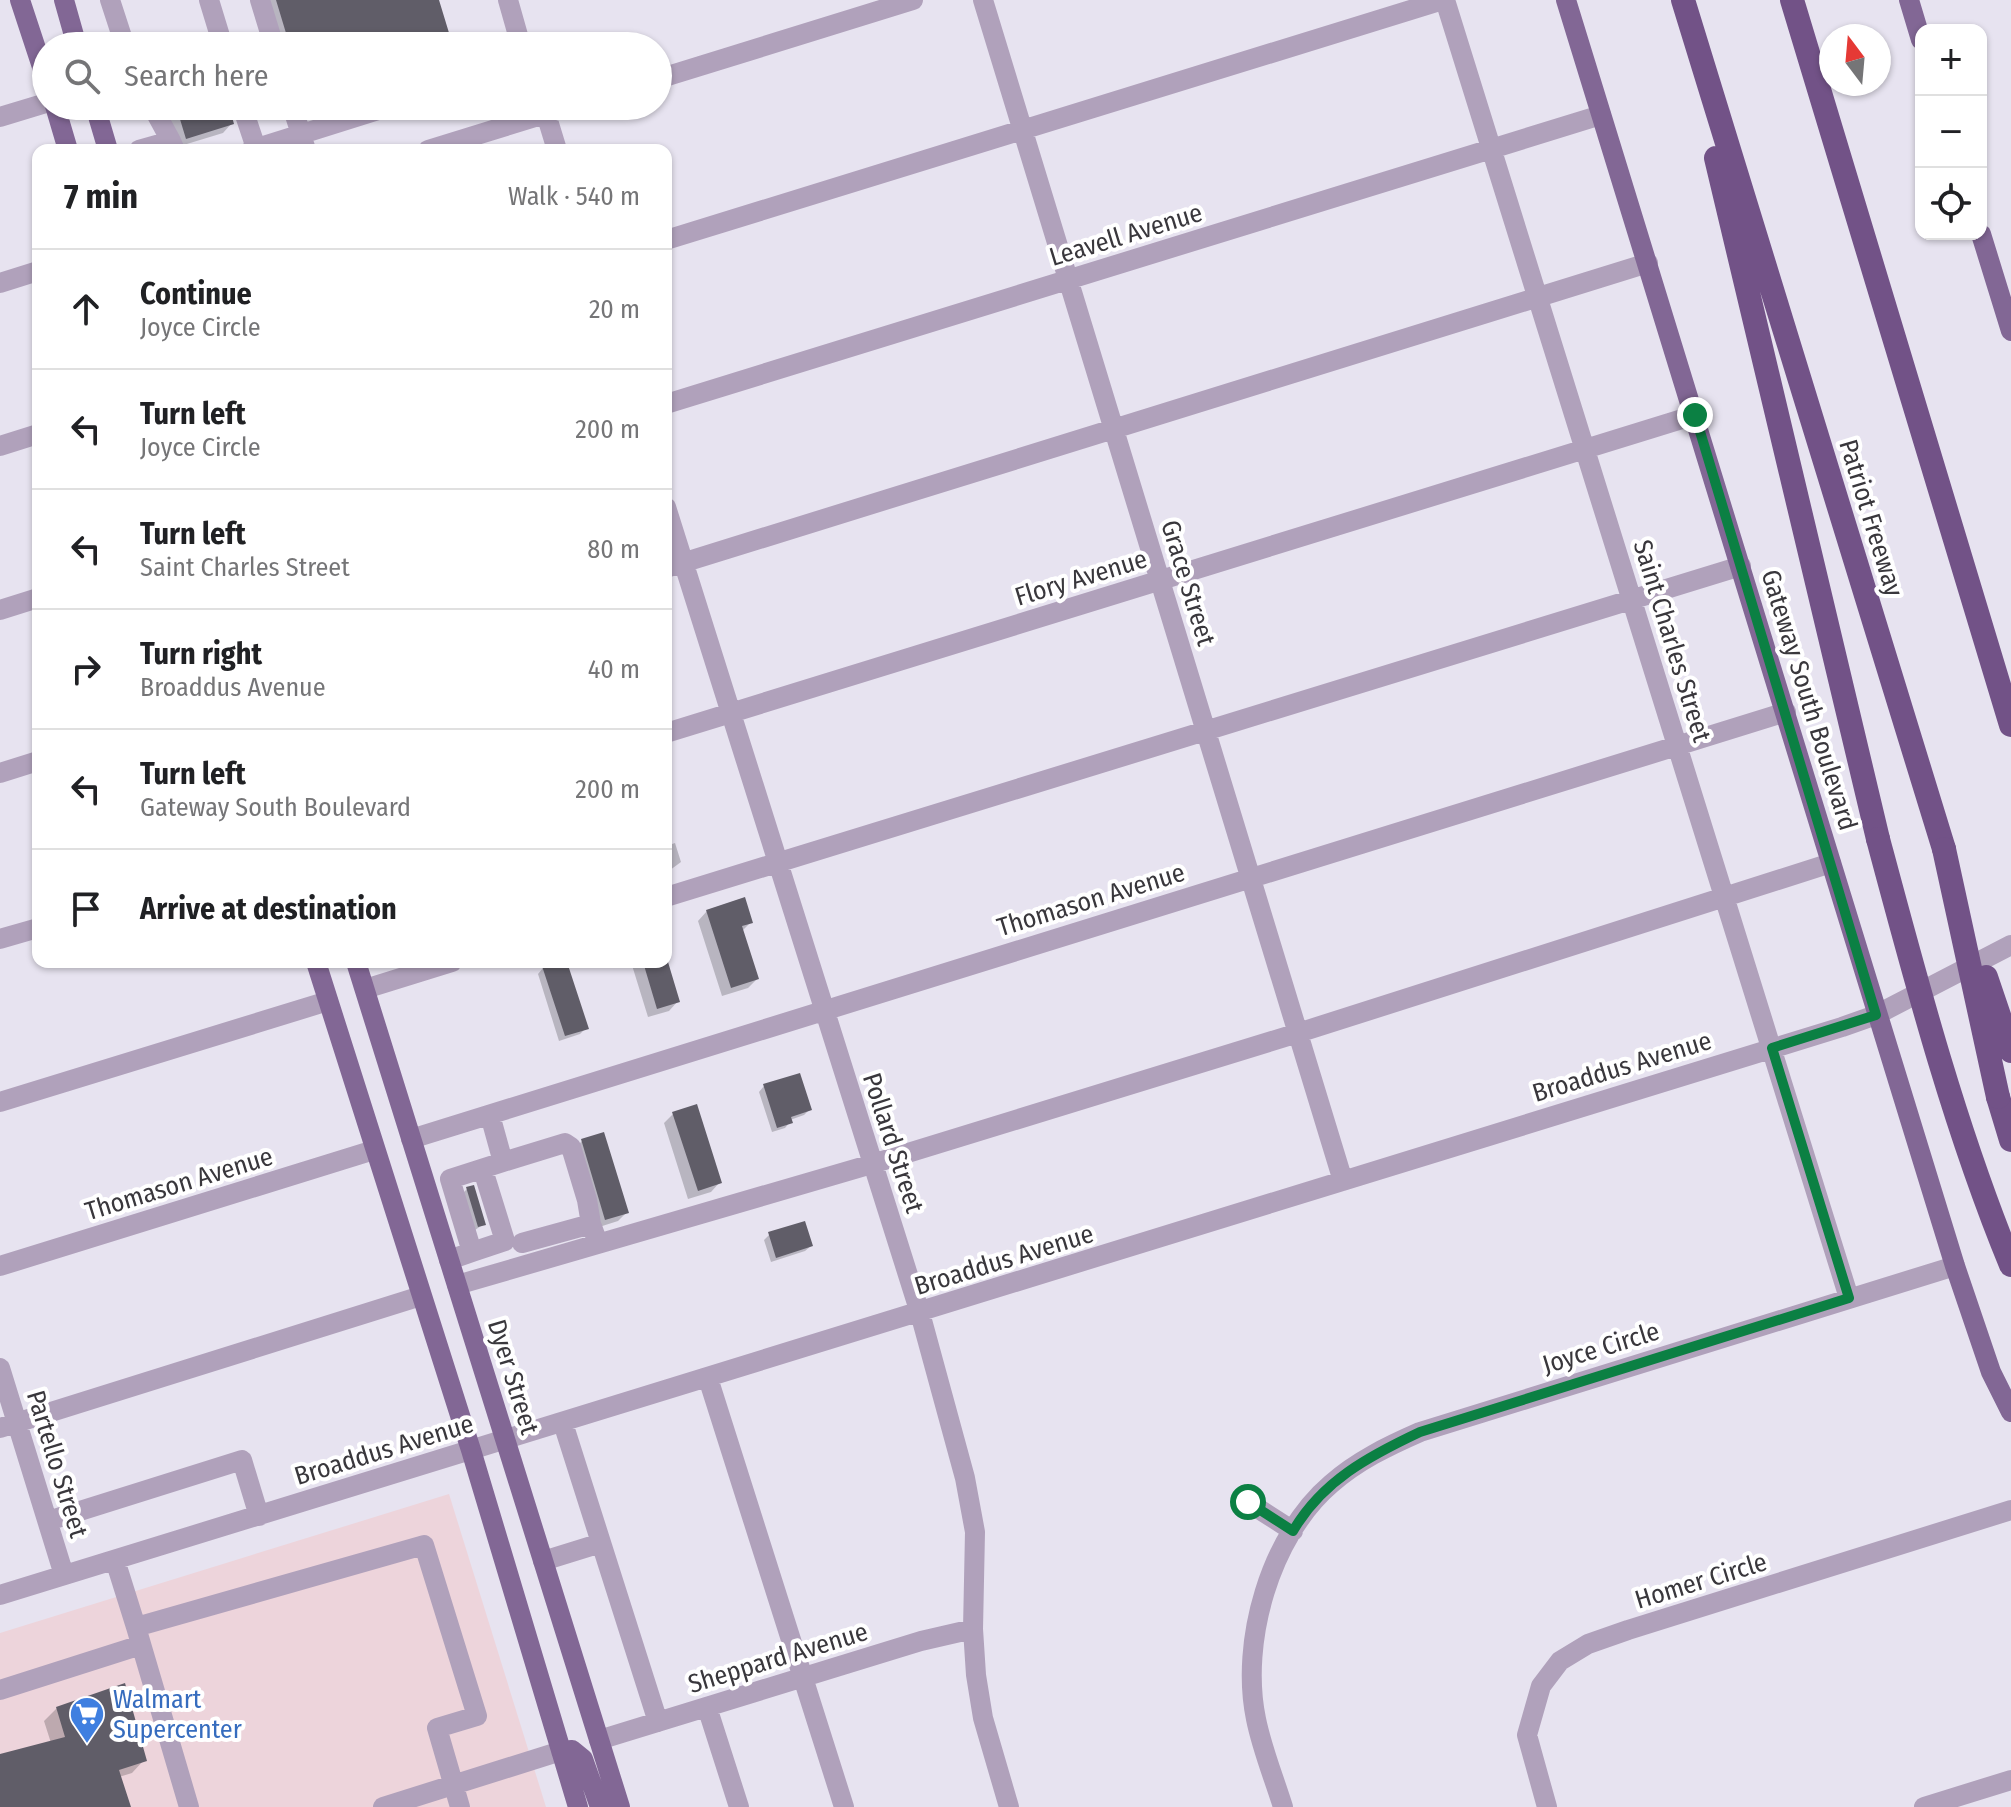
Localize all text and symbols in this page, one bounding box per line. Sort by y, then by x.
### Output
north arrow [1819,24,1891,96]
map controls [1915,24,1987,240]
button: + [1915,24,1987,96]
search box [32,32,672,120]
icon: search [60,54,104,98]
text: Search here [124,58,269,94]
button: − [1915,96,1987,168]
button: locate [1915,168,1987,240]
text: 7 min [64,176,138,217]
text: Walk · 540 m [508,181,640,212]
street label: Leavell Avenue [1046,197,1206,273]
text: Continue [140,276,252,312]
icon: ahead [64,287,108,331]
text: 20 m [589,294,640,325]
text: Joyce Circle [140,312,261,343]
text: Turn left [140,396,246,432]
route end [1677,397,1713,433]
icon: left [64,407,108,451]
text: 200 m [575,414,640,445]
text: Joyce Circle [140,432,261,463]
street label: Patriot Freeway [1832,436,1910,601]
text: Turn left [140,516,246,552]
street label: Grace Street [1154,517,1222,650]
icon: left [64,527,108,571]
text: 80 m [587,534,640,565]
street label: Saint Charles Street [1627,536,1718,746]
street label: Flory Avenue [1011,543,1151,613]
text: Saint Charles Street [140,552,350,583]
street label: Gateway South Boulevard [1755,566,1863,834]
text: Turn right [140,636,262,672]
icon: right [64,647,108,691]
text: 40 m [588,654,640,685]
text: Broaddus Avenue [140,672,326,703]
text: Turn left [140,756,246,792]
icon: left [64,767,108,811]
text: 200 m [575,774,640,805]
text: Gateway South Boulevard [140,792,411,823]
street label: Thomason Avenue [993,857,1189,943]
icon: arrive [64,887,108,931]
text: Arrive at destination [140,891,397,927]
street label: Broaddus Avenue [1529,1025,1715,1109]
street label: Pollard Street [856,1069,930,1217]
street label: Thomason Avenue [81,1141,277,1227]
street label: Broaddus Avenue [911,1218,1097,1302]
street label: Dyer Street [481,1316,545,1439]
street label: Joyce Circle [1539,1316,1663,1380]
street label: Partello Street [20,1387,94,1542]
street label: Broaddus Avenue [291,1408,477,1492]
route start [1230,1484,1266,1520]
street label: Homer Circle [1631,1546,1771,1616]
street label: Sheppard Avenue [684,1616,872,1700]
place label: Walmart Supercenter [113,1684,242,1745]
supermarket icon: Walmart Supercenter [68,1695,106,1745]

